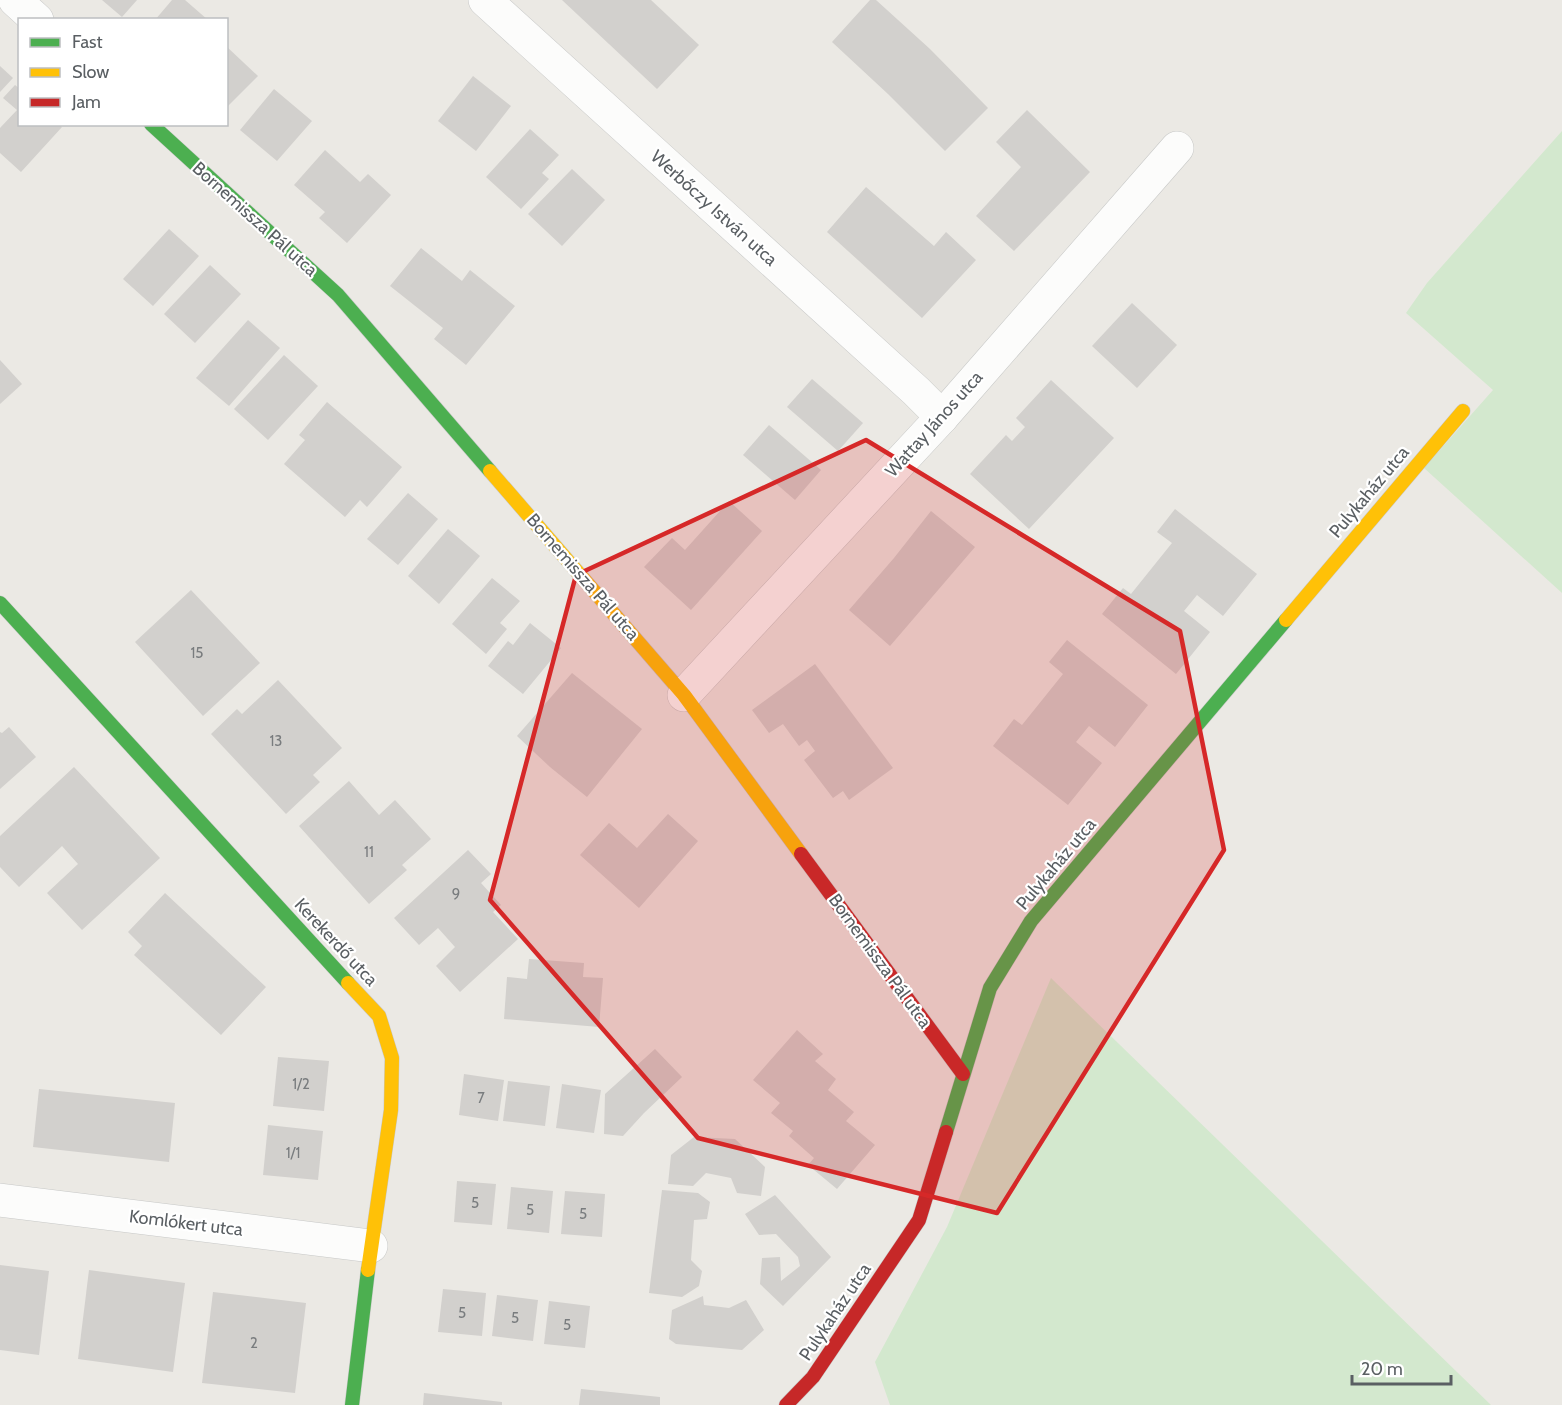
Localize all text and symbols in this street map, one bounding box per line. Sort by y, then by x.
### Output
legend [18,18,228,126]
text: Fast [72,31,103,53]
text: Slow [72,61,109,83]
text: Jam [71,91,101,113]
street label: Werbőczy István utca [646,145,782,271]
street label: Bornemissza Pál utca [188,157,322,281]
street label: Wattay János utca [881,366,988,482]
street label: Pulykaház utca [1324,442,1414,542]
street label: Bornemissza Pál utca [522,509,644,645]
house number: 15 [190,644,204,662]
house number: 13 [269,732,283,750]
street label: Pulykaház utca [1011,814,1101,914]
house number: 11 [364,843,374,861]
house number: 9 [452,885,460,903]
street label: Bornemissza Pál utca [824,890,936,1033]
street label: Kerekerdő utca [290,894,382,991]
house number: 1/2 [292,1075,310,1093]
house number: 7 [477,1089,485,1107]
house number: 1/1 [286,1144,300,1162]
house number: 5 [471,1194,479,1212]
house number: 5 [526,1201,534,1219]
street label: Komlókert utca [128,1205,244,1241]
house number: 5 [579,1205,587,1223]
street label: Pulykaház utca [794,1259,876,1365]
house number: 5 [458,1304,466,1322]
house number: 5 [511,1309,519,1327]
house number: 5 [563,1316,571,1334]
house number: 2 [250,1334,258,1352]
scale bar [1352,1348,1451,1386]
text: 20 m [1361,1358,1403,1380]

